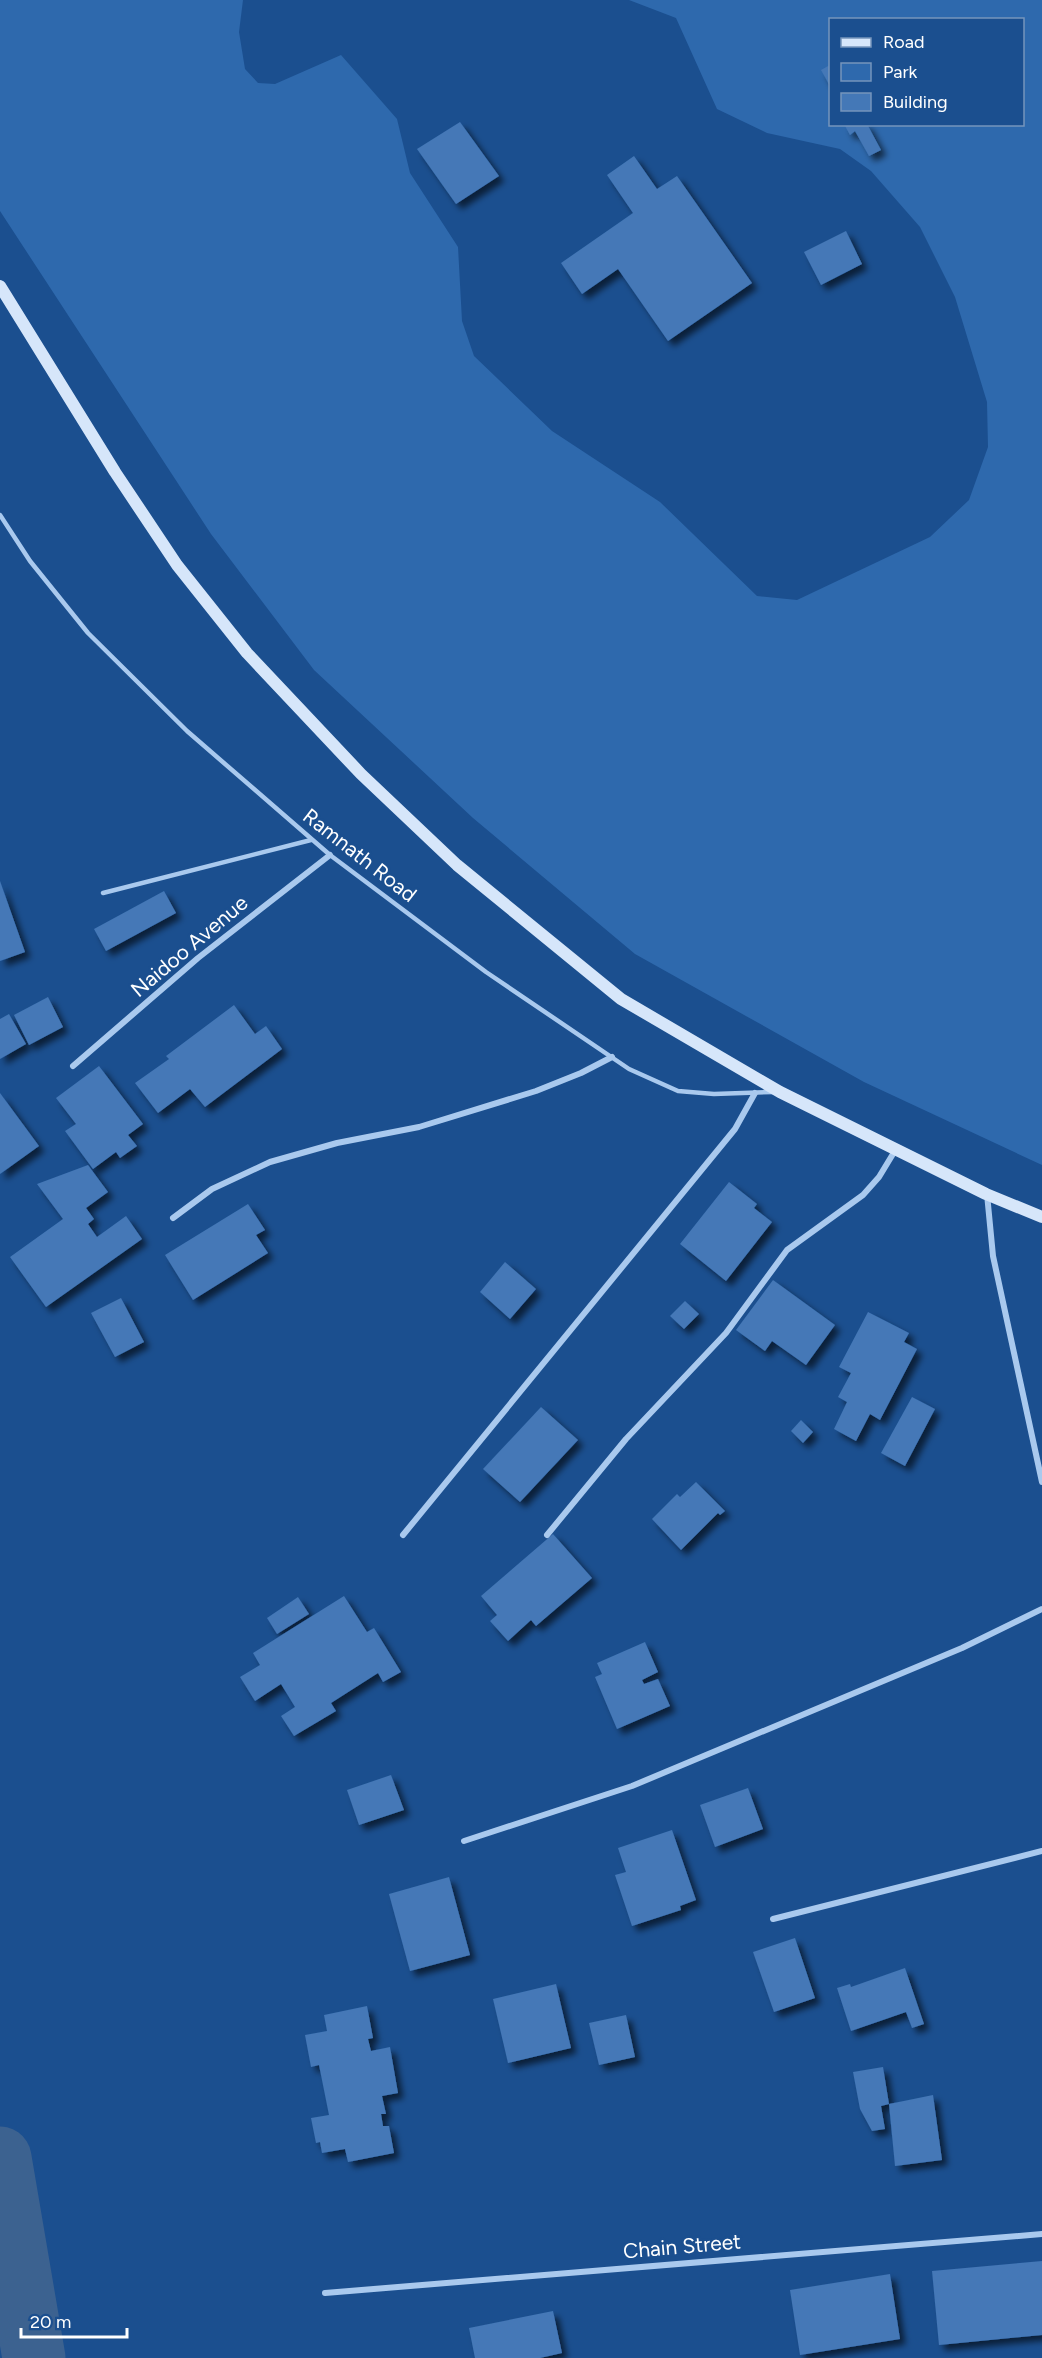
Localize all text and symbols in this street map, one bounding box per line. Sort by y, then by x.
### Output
legend [829,18,1024,126]
text: Road [883,31,924,53]
text: Park [883,61,918,83]
text: Building [883,91,948,113]
street label: Ramnath Road [298,803,422,907]
street label: Naidoo Avenue [126,890,252,1002]
street label: Chain Street [622,2228,742,2264]
scale bar [21,2301,128,2339]
text: 20 m [30,2311,71,2333]

